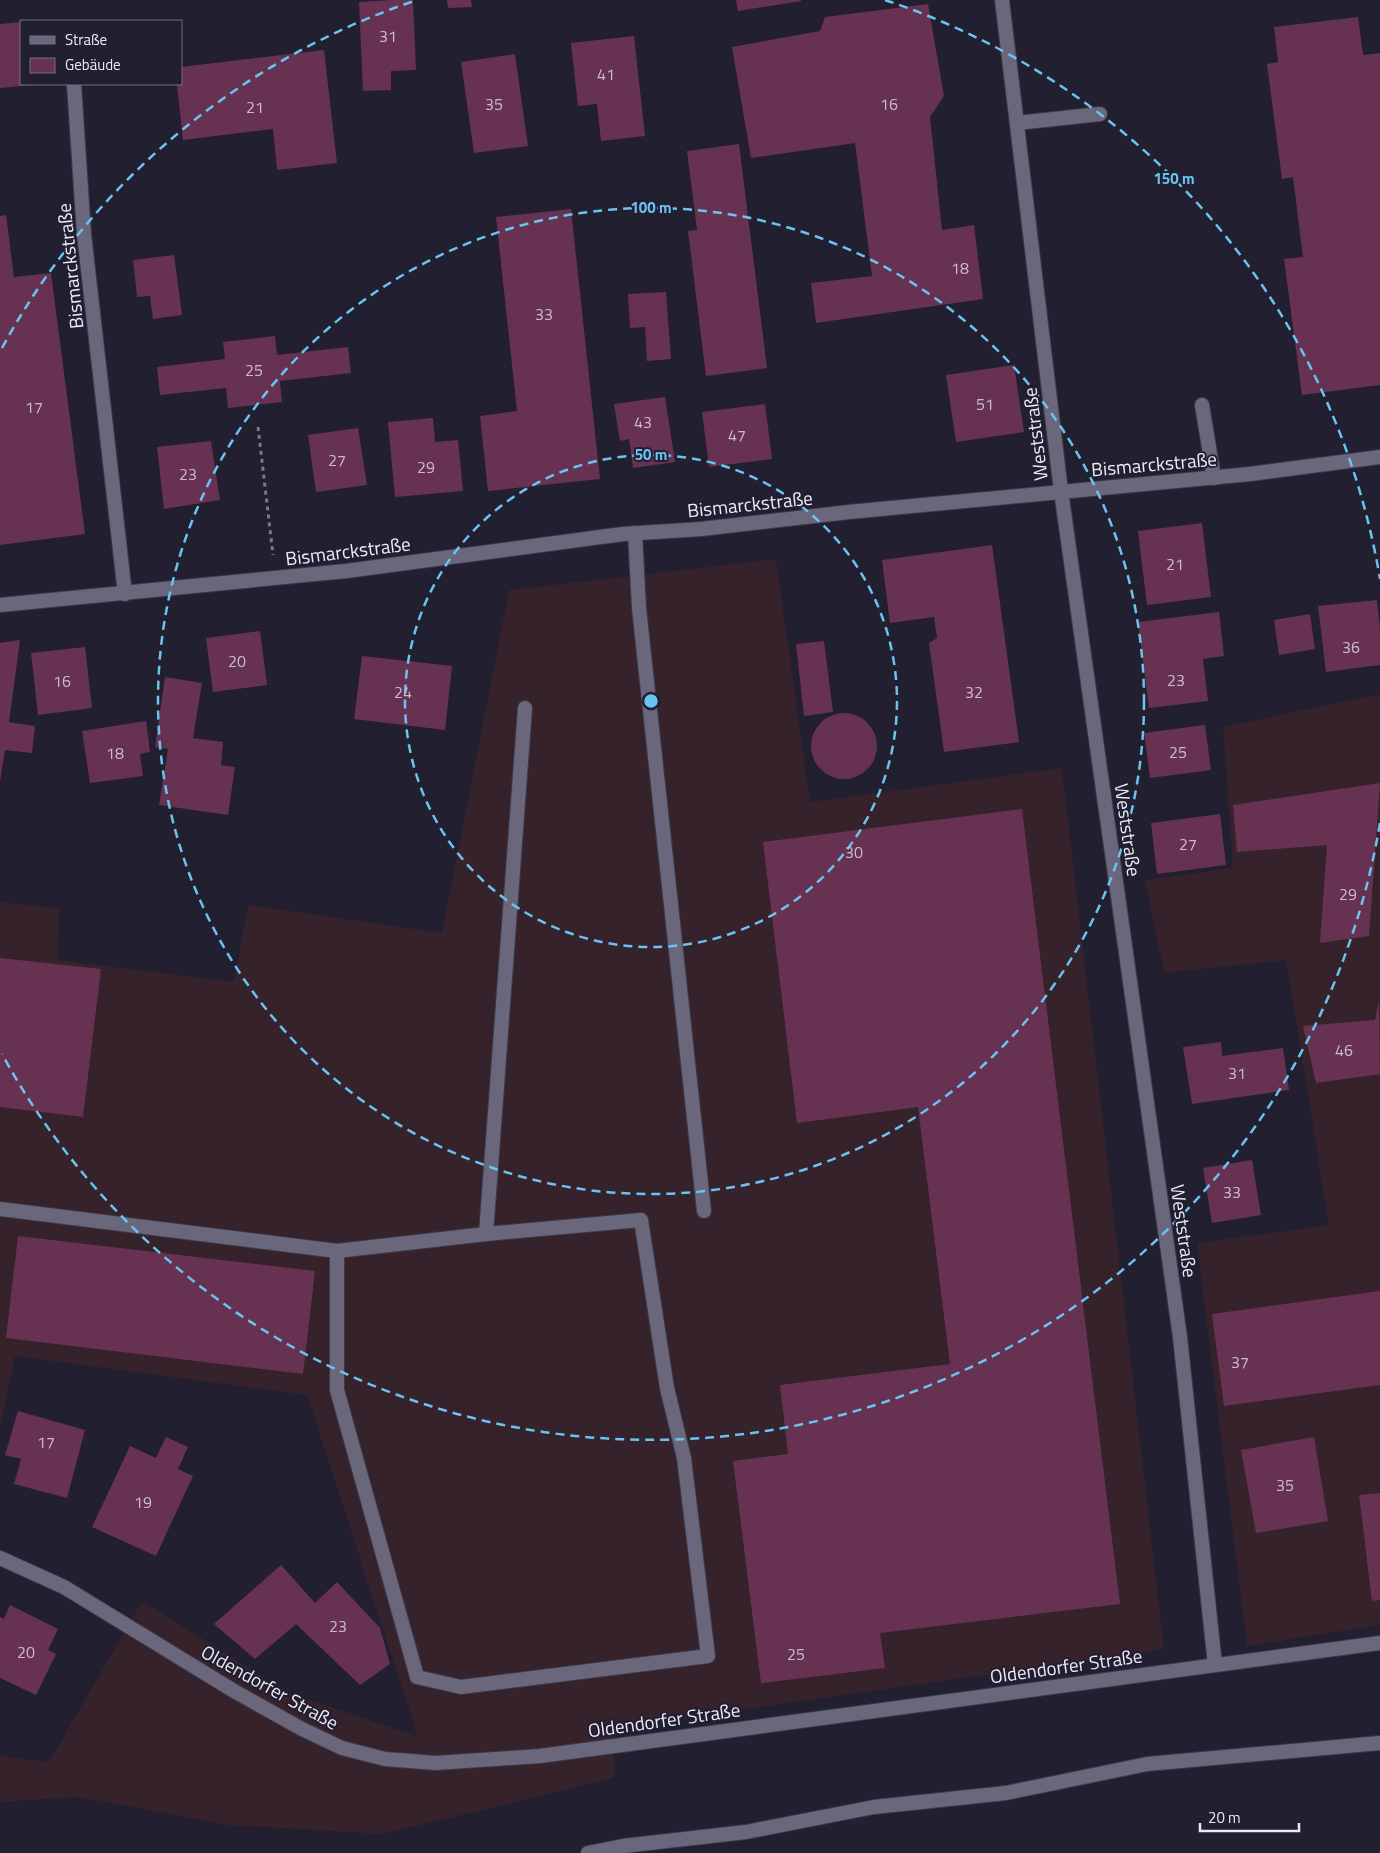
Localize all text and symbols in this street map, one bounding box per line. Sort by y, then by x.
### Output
legend [20,20,182,85]
house number: 31 [379,24,397,48]
text: Straße [65,28,107,51]
text: Gebäude [65,53,121,76]
house number: 41 [597,62,615,86]
house number: 35 [485,92,503,116]
house number: 16 [880,92,898,116]
house number: 21 [246,95,264,119]
text: 150 m [1153,167,1195,190]
text: 100 m [630,196,672,219]
street label: Bismarckstraße [48,202,91,330]
house number: 18 [951,256,969,280]
house number: 33 [535,302,553,326]
house number: 25 [245,358,263,382]
street label: Weststraße [1014,386,1055,482]
house number: 51 [976,392,994,416]
house number: 17 [25,395,43,419]
house number: 43 [634,410,652,434]
house number: 47 [728,423,746,447]
text: 50 m [635,443,667,466]
street label: Bismarckstraße [1090,444,1218,483]
house number: 27 [328,448,346,472]
house number: 29 [417,455,435,479]
house number: 23 [179,462,197,486]
street label: Bismarckstraße [686,482,814,525]
street label: Bismarckstraße [284,528,412,573]
house number: 21 [1166,552,1184,576]
house number: 36 [1342,635,1360,659]
house number: 20 [228,649,246,673]
house number: 23 [1167,668,1185,692]
house number: 16 [53,669,71,693]
house number: 24 [394,680,412,704]
house number: 32 [965,680,983,704]
centre of rings [642,692,660,710]
house number: 25 [1169,740,1187,764]
house number: 18 [106,741,124,765]
street label: Weststraße [1108,782,1149,878]
house number: 27 [1179,832,1197,856]
house number: 30 [845,840,863,864]
house number: 29 [1339,882,1357,906]
house number: 46 [1335,1038,1353,1062]
house number: 31 [1228,1061,1246,1085]
house number: 33 [1223,1180,1241,1204]
street label: Weststraße [1164,1183,1205,1279]
house number: 37 [1231,1350,1249,1374]
house number: 17 [37,1430,55,1454]
house number: 35 [1276,1473,1294,1497]
house number: 19 [134,1490,152,1514]
house number: 23 [329,1614,347,1638]
street label: Oldendorfer Straße [196,1637,344,1736]
house number: 20 [17,1640,35,1664]
street label: Oldendorfer Straße [988,1640,1144,1691]
house number: 25 [787,1642,805,1666]
street label: Oldendorfer Straße [586,1694,742,1745]
scale bar [1200,1800,1299,1832]
text: 20 m [1208,1806,1241,1829]

